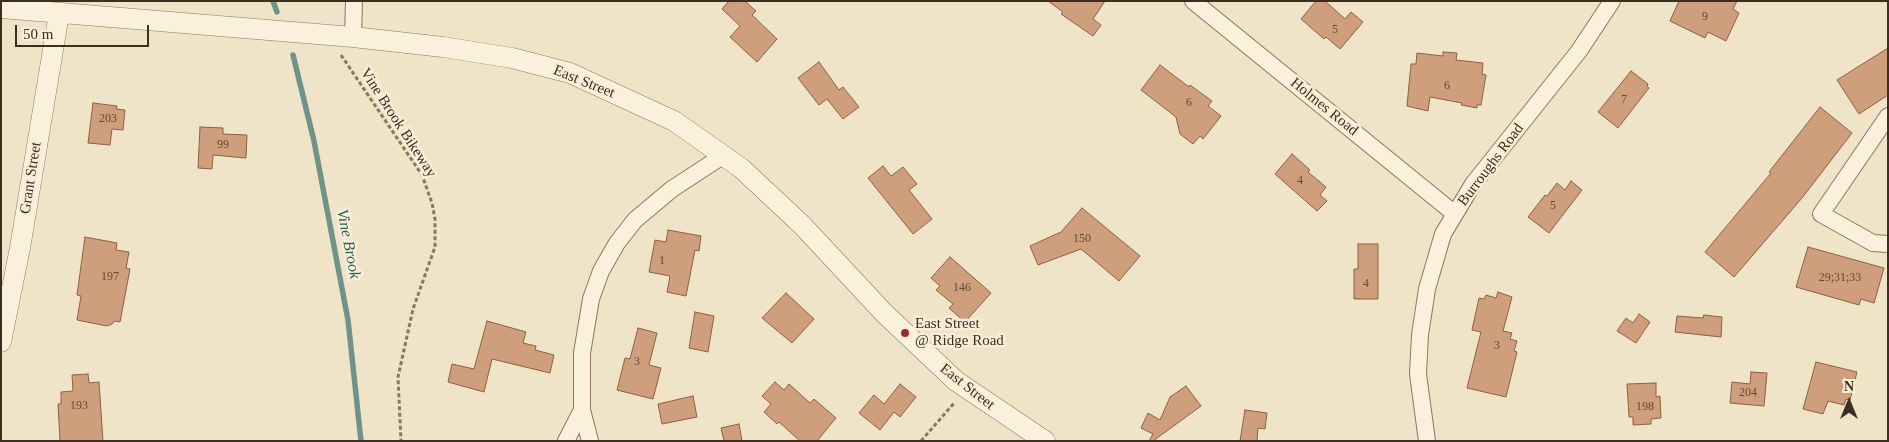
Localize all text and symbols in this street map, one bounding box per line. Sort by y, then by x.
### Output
house number: 9 [1702,10,1708,24]
scale bar [18,15,151,47]
house number: 5 [1332,23,1338,37]
text: 50 m [23,26,53,42]
street label: East Street [551,62,617,102]
street label: Vine Brook Bikeway [356,65,440,181]
street label: Holmes Road [1286,74,1362,140]
house number: 6 [1444,79,1450,93]
house number: 7 [1621,93,1627,107]
house number: 6 [1186,96,1192,110]
house number: 203 [99,112,117,126]
street label: Burroughs Road [1454,120,1528,210]
house number: 99 [217,138,229,152]
street label: Grant Street [16,141,46,215]
house number: 4 [1297,174,1303,188]
house number: 5 [1550,199,1556,213]
water label: Vine Brook [332,207,364,281]
house number: 150 [1073,232,1091,246]
house number: 1 [659,254,665,268]
house number: 197 [101,270,119,284]
house number: 29;31;33 [1819,271,1861,285]
house number: 4 [1363,277,1369,291]
house number: 146 [953,281,971,295]
place label: East Street @ Ridge Road [915,315,1004,350]
marker: East Street @ Ridge Road [899,327,911,339]
house number: 3 [1494,339,1500,353]
house number: 3 [634,355,640,369]
street label: East Street [936,360,998,414]
north arrow [1824,377,1874,427]
text: N [1844,379,1854,394]
house number: 204 [1739,386,1757,400]
house number: 193 [70,399,88,413]
house number: 198 [1636,400,1654,414]

